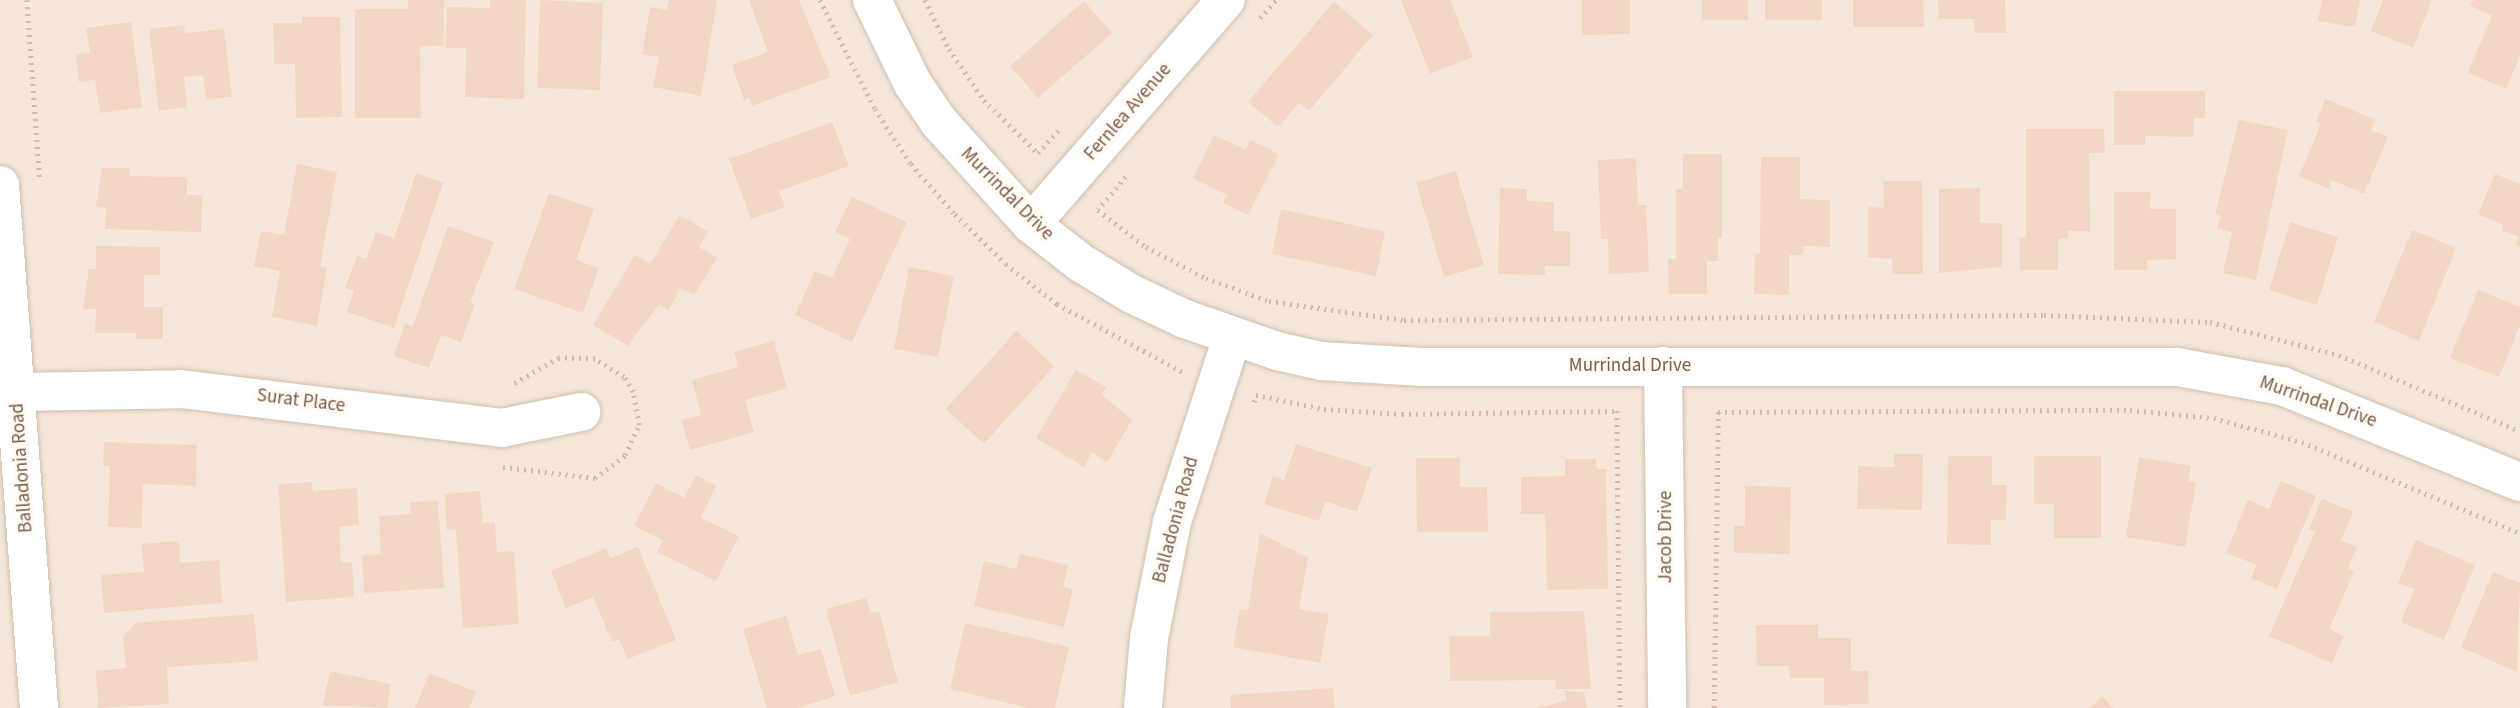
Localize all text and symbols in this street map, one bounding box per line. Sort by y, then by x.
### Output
street label: Fernlea Avenue [1080,59,1176,165]
street label: Murrindal Drive [956,143,1058,245]
street label: Murrindal Drive [1569,355,1691,377]
street label: Murrindal Drive [2256,371,2380,433]
street label: Surat Place [255,384,347,418]
street label: Balladonia Road [6,402,38,534]
street label: Balladonia Road [1148,454,1204,586]
street label: Jacob Drive [1655,491,1677,583]

